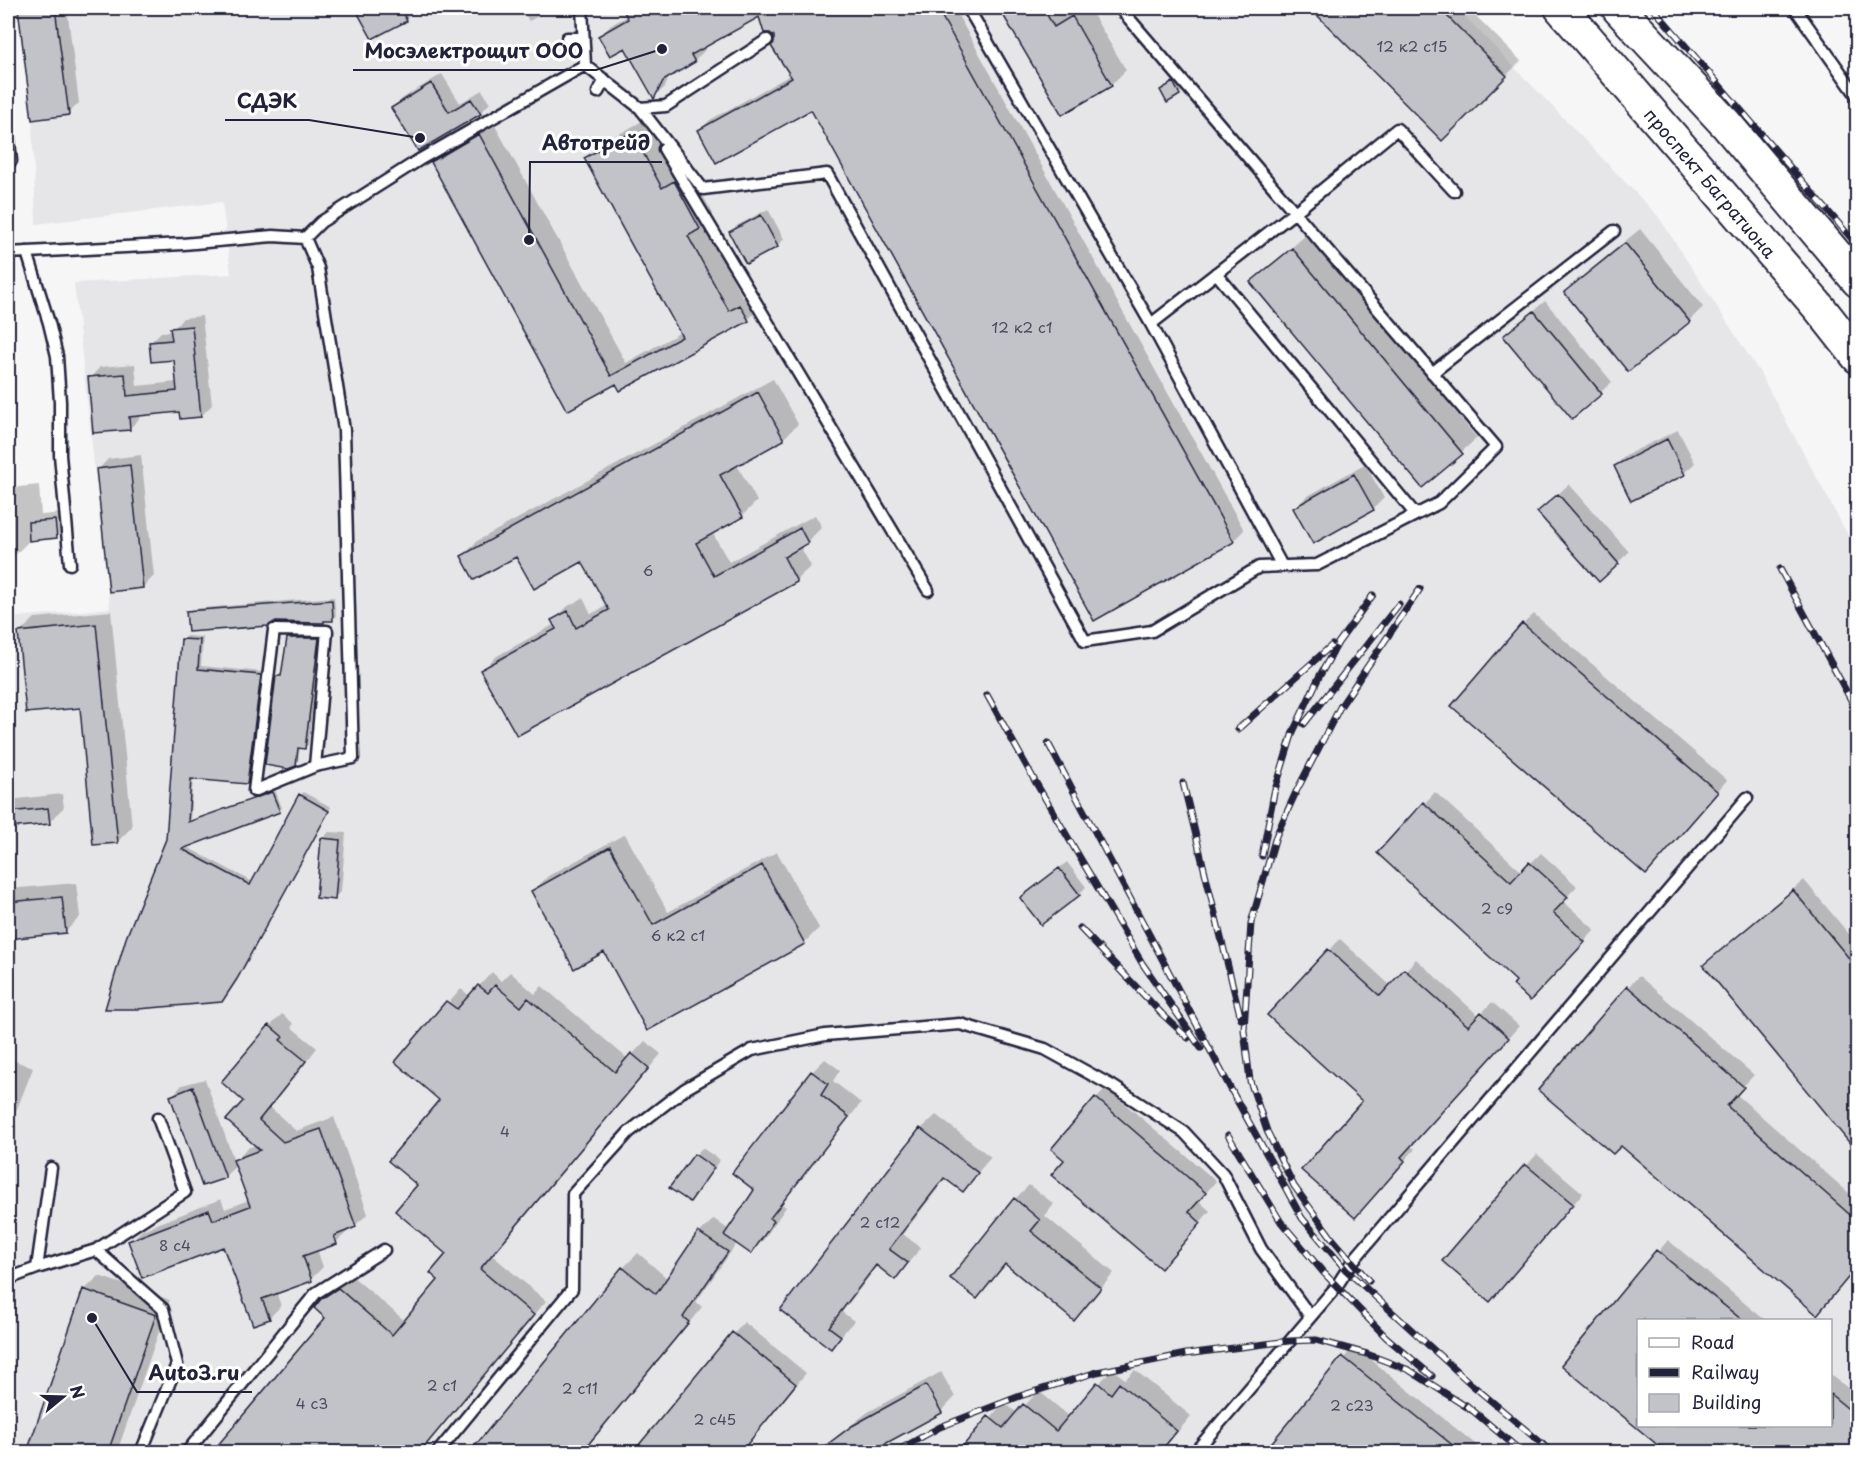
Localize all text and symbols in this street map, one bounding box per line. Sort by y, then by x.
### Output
callout: Мосэлектрощит ООО [353,32,596,70]
house number: 12 к2 с15 [1377,34,1447,57]
text: Мосэлектрощит ООО [365,35,583,65]
callout: СДЭК [225,82,309,120]
text: СДЭК [237,85,297,115]
street label: проспект Багратиона [1639,101,1784,264]
callout: Автотрейд [530,124,662,162]
text: Автотрейд [542,127,650,157]
house number: 12 к2 с1 [991,315,1053,338]
house number: 6 [643,558,653,581]
house number: 2 с9 [1481,896,1513,919]
house number: 6 к2 с1 [651,923,705,946]
house number: 4 [500,1119,510,1142]
house number: 2 с12 [860,1210,900,1233]
house number: 8 с4 [159,1233,191,1256]
legend [1637,1319,1832,1427]
text: Road [1691,1328,1735,1355]
callout: Auto3.ru [137,1354,252,1392]
text: Auto3.ru [149,1357,239,1387]
text: Railway [1691,1358,1759,1385]
north arrow [33,1367,93,1427]
house number: 2 с1 [427,1373,457,1396]
house number: 2 с11 [562,1376,598,1399]
text: N [65,1382,92,1402]
text: Building [1691,1388,1761,1415]
house number: 4 с3 [296,1391,328,1414]
house number: 2 с23 [1330,1393,1374,1416]
house number: 2 с45 [694,1407,736,1430]

